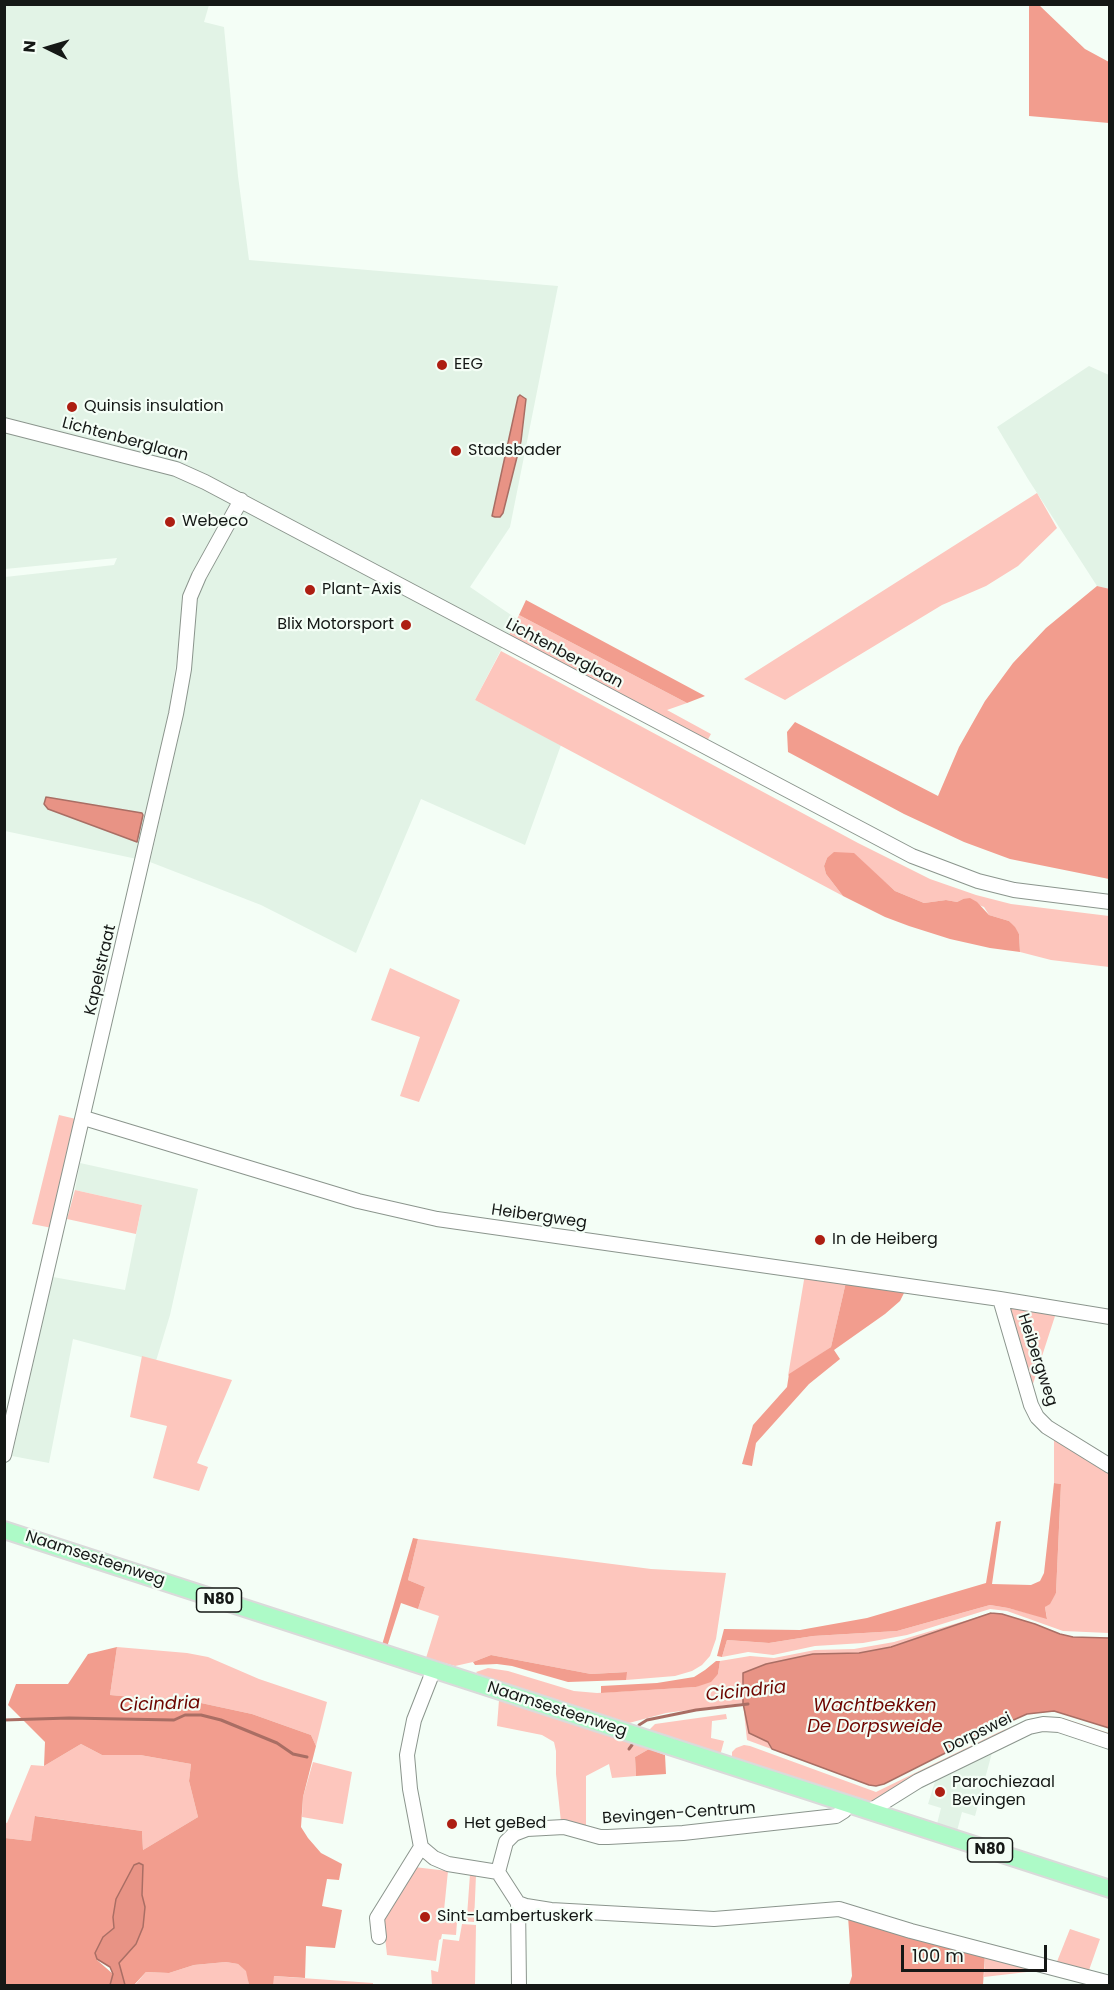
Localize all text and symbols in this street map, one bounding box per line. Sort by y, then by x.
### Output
north arrow [18,18,78,78]
text: N [18,39,42,53]
place label: EEG [454,355,483,375]
marker: EEG [435,358,449,372]
place label: Quinsis insulation [84,397,224,417]
marker: Quinsis insulation [65,400,79,414]
street label: Lichtenberglaan [60,414,190,466]
place label: Stadsbader [468,441,562,461]
marker: Stadsbader [449,444,463,458]
place label: Webeco [182,512,248,532]
marker: Webeco [163,515,177,529]
place label: Plant-Axis [322,580,402,600]
marker: Plant-Axis [303,583,317,597]
place label: Blix Motorsport [277,615,394,635]
street label: Lichtenberglaan [502,615,626,693]
marker: Blix Motorsport [399,618,413,632]
street label: Kapelstraat [81,923,121,1017]
street label: Heibergweg [490,1201,588,1233]
place label: In de Heiberg [832,1230,938,1250]
marker: In de Heiberg [813,1233,827,1247]
street label: Heibergweg [1013,1311,1061,1409]
street label: Naamsesteenweg [23,1527,167,1591]
road number: N80 [196,1588,242,1612]
water label: Cicindria [705,1677,787,1707]
street label: Naamsesteenweg [485,1678,629,1742]
water label: Cicindria [119,1693,201,1717]
water label: Wachtbekken De Dorpsweide [807,1695,943,1738]
street label: Dorpswei [941,1709,1015,1759]
place label: Parochiezaal Bevingen [952,1773,1055,1811]
marker: Parochiezaal Bevingen [933,1785,947,1799]
street label: Bevingen-Centrum [602,1799,756,1829]
place label: Het geBed [464,1814,546,1834]
marker: Het geBed [445,1817,459,1831]
road number: N80 [968,1838,1012,1862]
place label: Sint-Lambertuskerk [437,1907,593,1927]
marker: Sint-Lambertuskerk [418,1910,432,1924]
scale bar [904,1933,1050,1971]
text: 100 m [912,1943,964,1968]

